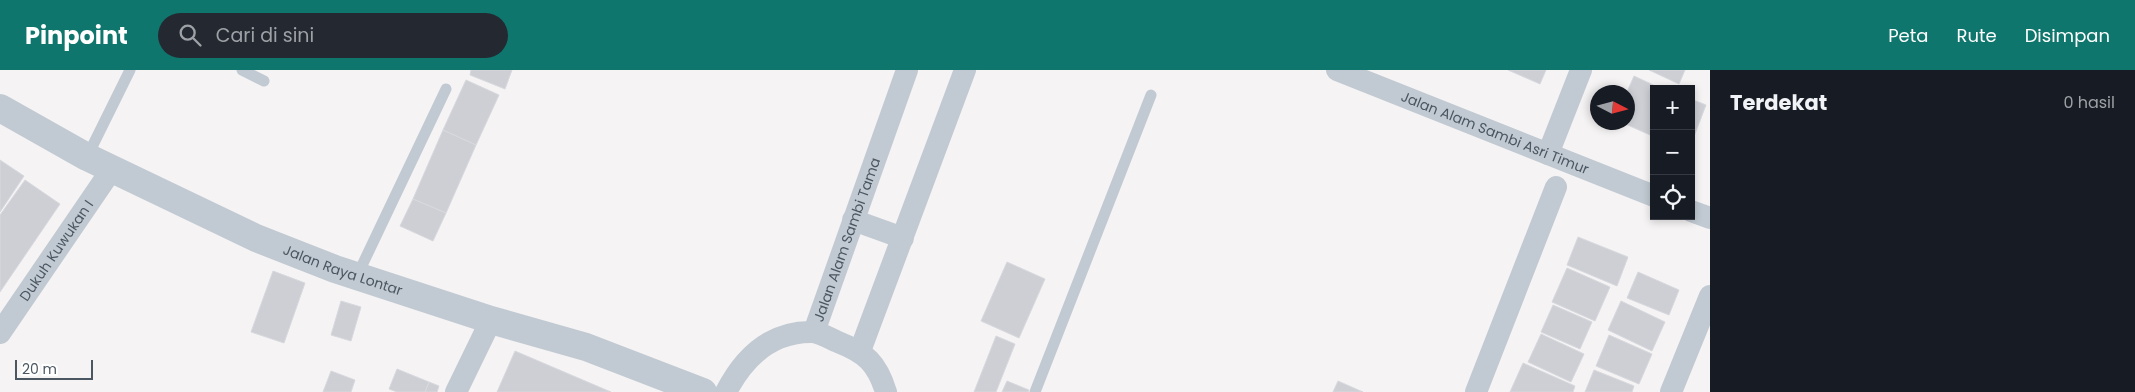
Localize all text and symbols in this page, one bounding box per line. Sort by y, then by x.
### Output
search box [158,13,508,58]
text: Pinpoint [25,19,128,52]
icon: search [176,21,204,49]
text: Cari di sini [216,22,314,49]
text: Peta [1888,23,1928,48]
text: Rute [1956,23,1997,48]
text: Disimpan [2025,23,2110,48]
north arrow [1590,85,1635,130]
map controls [1650,85,1695,220]
button: + [1650,85,1695,130]
street label: Jalan Alam Sambi Asri Timur [1398,86,1592,179]
text: Terdekat [1730,88,1827,117]
text: 0 hasil [2063,91,2115,114]
button: − [1650,130,1695,175]
street label: Jalan Alam Sambi Tama [808,155,885,324]
button: locate [1650,175,1695,220]
street label: Dukuh Kuwukan I [15,196,98,305]
street label: Jalan Raya Lontar [280,240,405,300]
scale bar [15,357,92,380]
text: 20 m [22,359,57,379]

